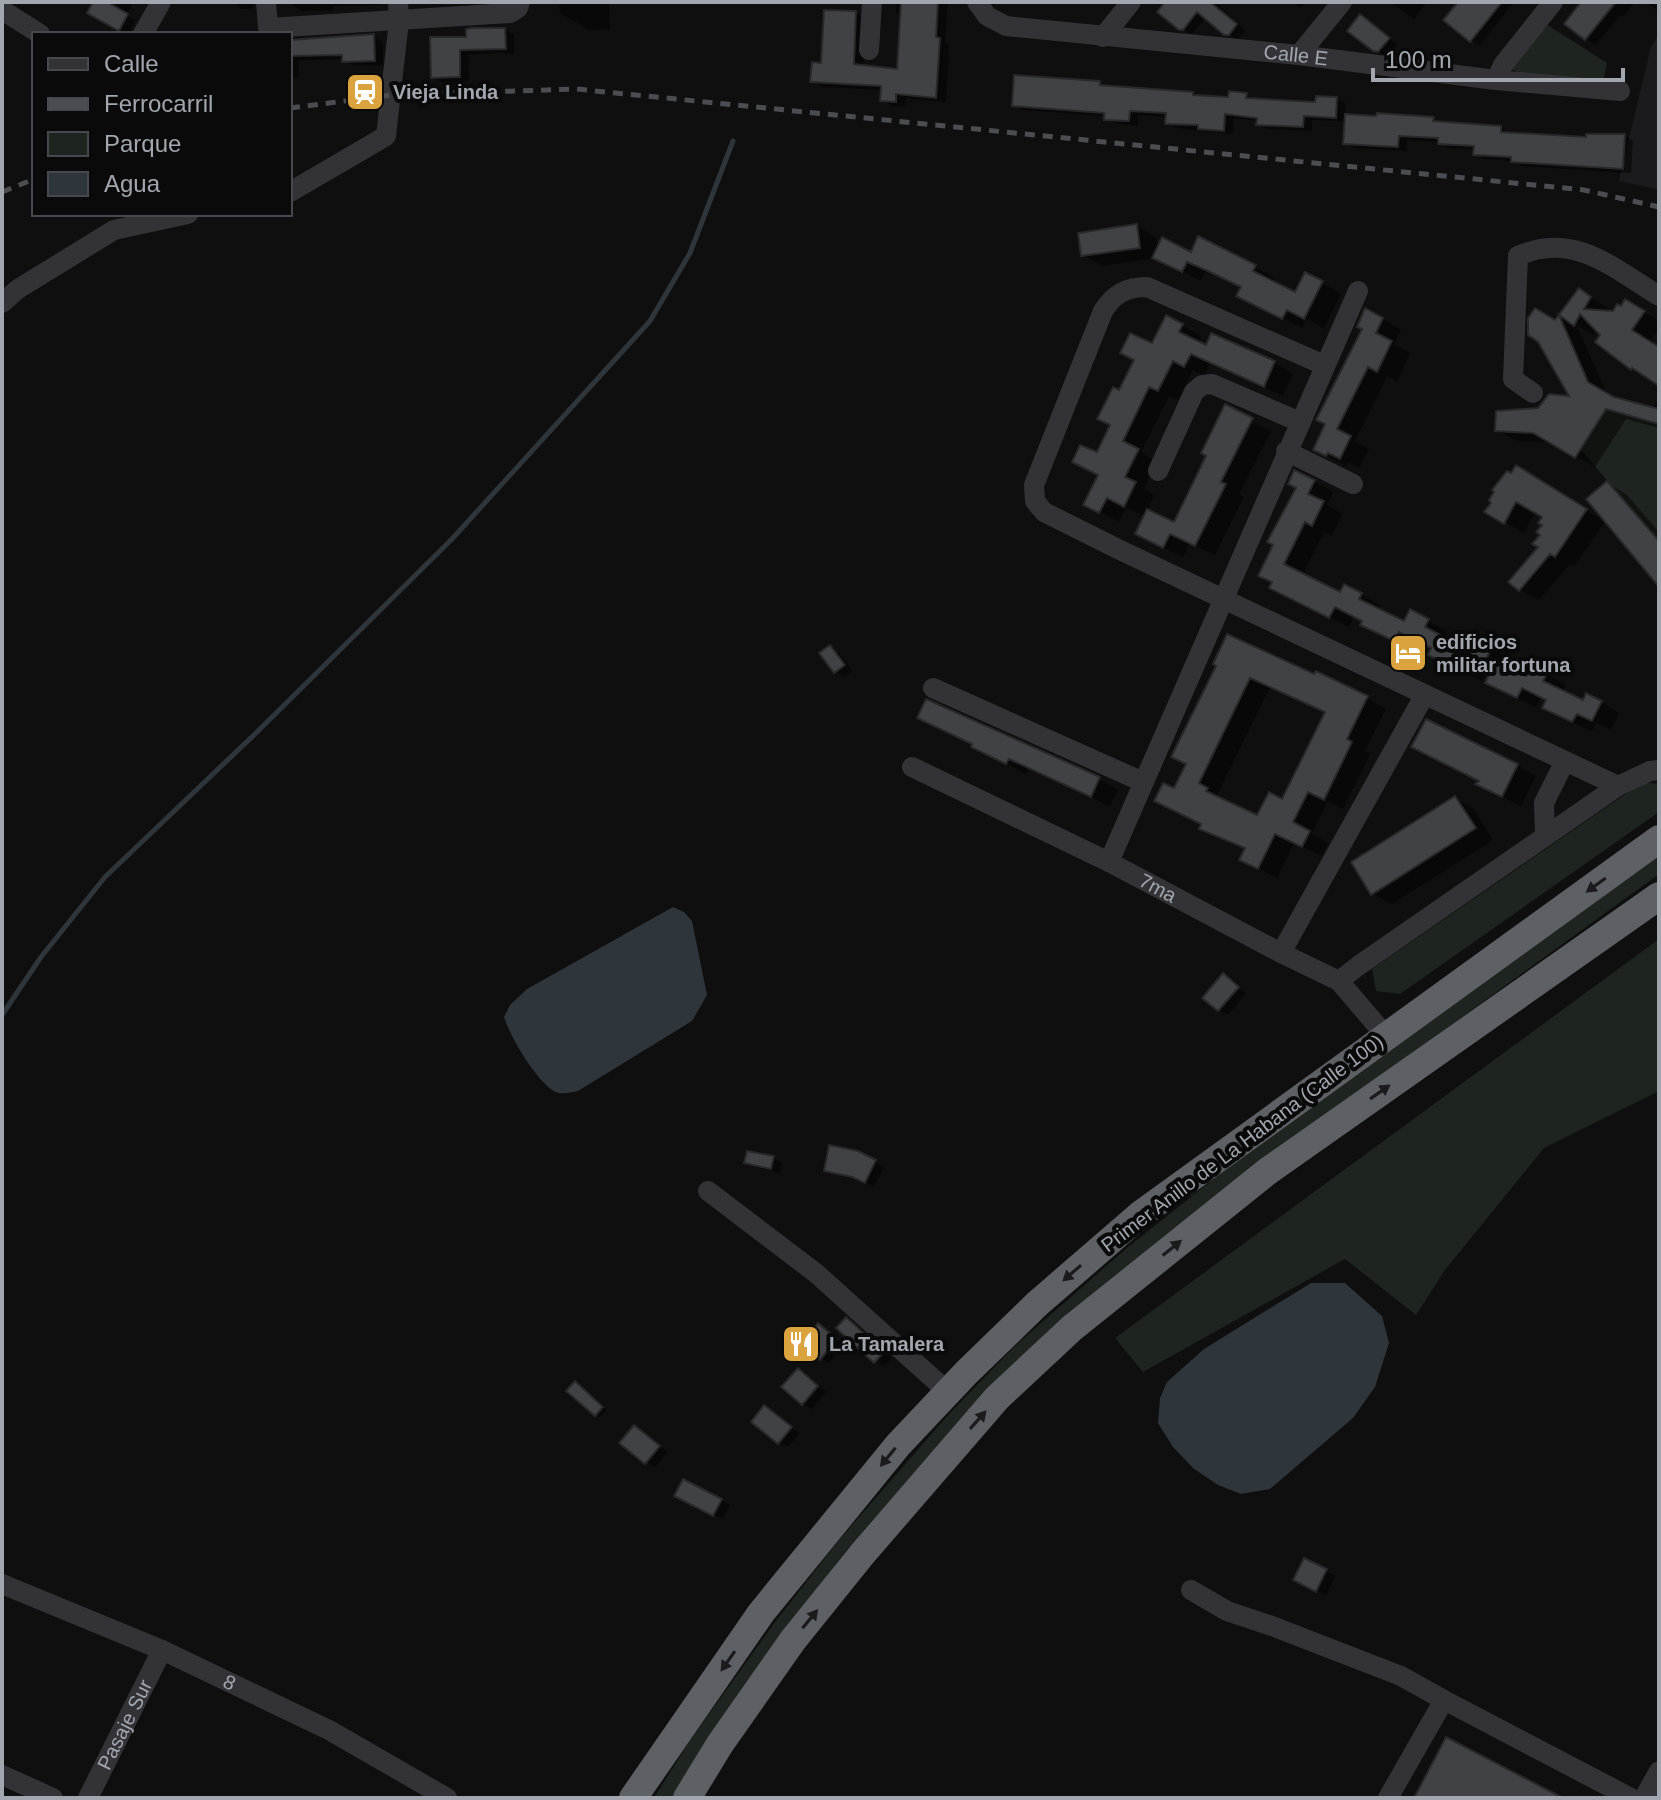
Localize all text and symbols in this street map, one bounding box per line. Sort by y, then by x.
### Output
legend [32,32,292,216]
scale bar [1373,32,1623,82]
street label: Calle E [1263,41,1329,70]
text: 100 m [1385,46,1452,73]
text: Calle [104,50,159,77]
station icon: Vieja Linda [344,71,386,113]
place label: Vieja Linda [393,81,499,103]
text: Ferrocarril [104,90,213,117]
text: Parque [104,130,181,157]
text: Agua [104,170,161,197]
place label: edificios militar fortuna [1436,631,1571,676]
hotel icon: edificios militar fortuna [1387,632,1429,674]
street label: 7ma [1136,869,1181,907]
one-way arrow [1585,877,1606,892]
street label: Primer Anillo de La Habana (Calle 100) [1097,1030,1387,1256]
one-way arrow [1369,1085,1390,1100]
one-way arrow [1162,1240,1182,1257]
one-way arrow [1063,1264,1083,1281]
restaurant icon: La Tamalera [780,1323,822,1365]
place label: La Tamalera [829,1333,945,1355]
one-way arrow [969,1411,986,1431]
one-way arrow [880,1446,897,1467]
one-way arrow [802,1609,818,1629]
one-way arrow [721,1650,736,1671]
street label: 8 [220,1670,239,1695]
street label: Pasaje Sur [93,1676,157,1773]

